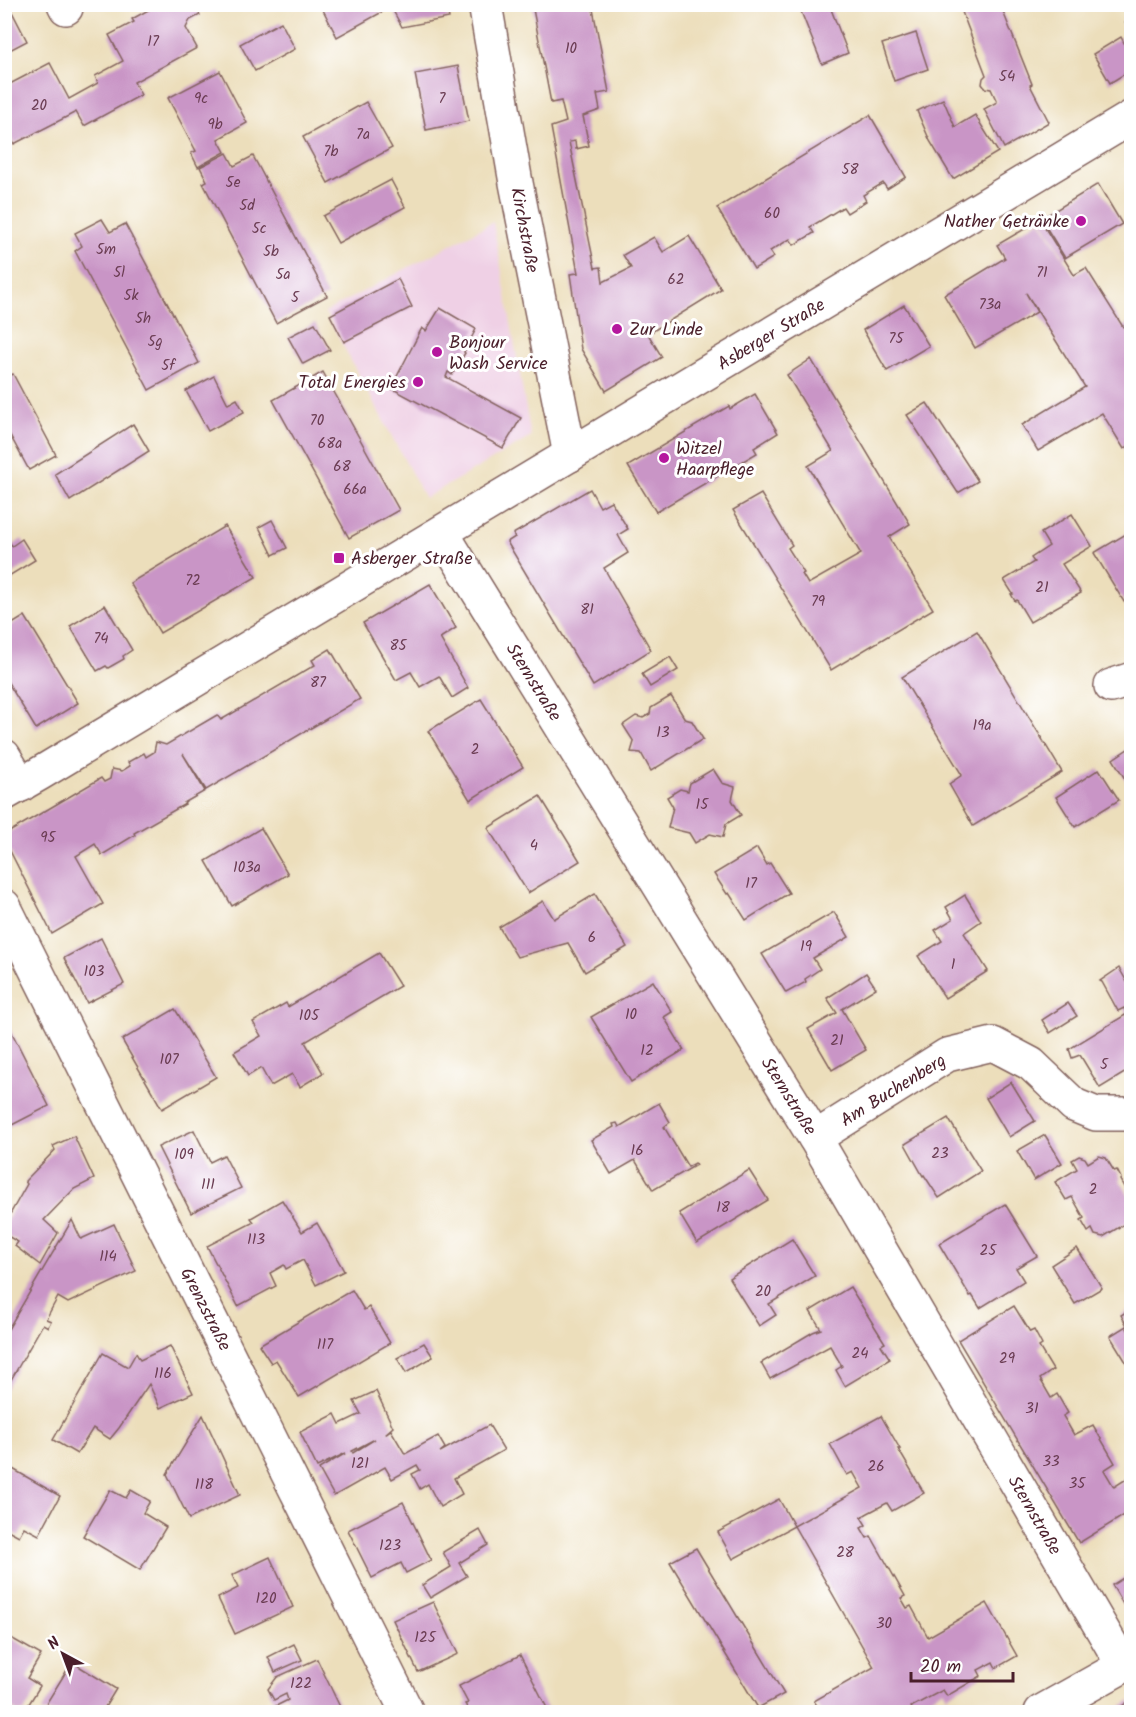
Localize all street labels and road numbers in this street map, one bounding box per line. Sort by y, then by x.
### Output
street label: Kirchstraße [501,185,546,275]
street label: Asberger Straße [712,292,831,379]
street label: Sternstraße [497,638,568,728]
street label: Am Buchenberg [835,1047,952,1135]
street label: Sternstraße [752,1052,823,1142]
street label: Grenzstraße [171,1263,238,1356]
street label: Sternstraße [999,1470,1068,1561]

